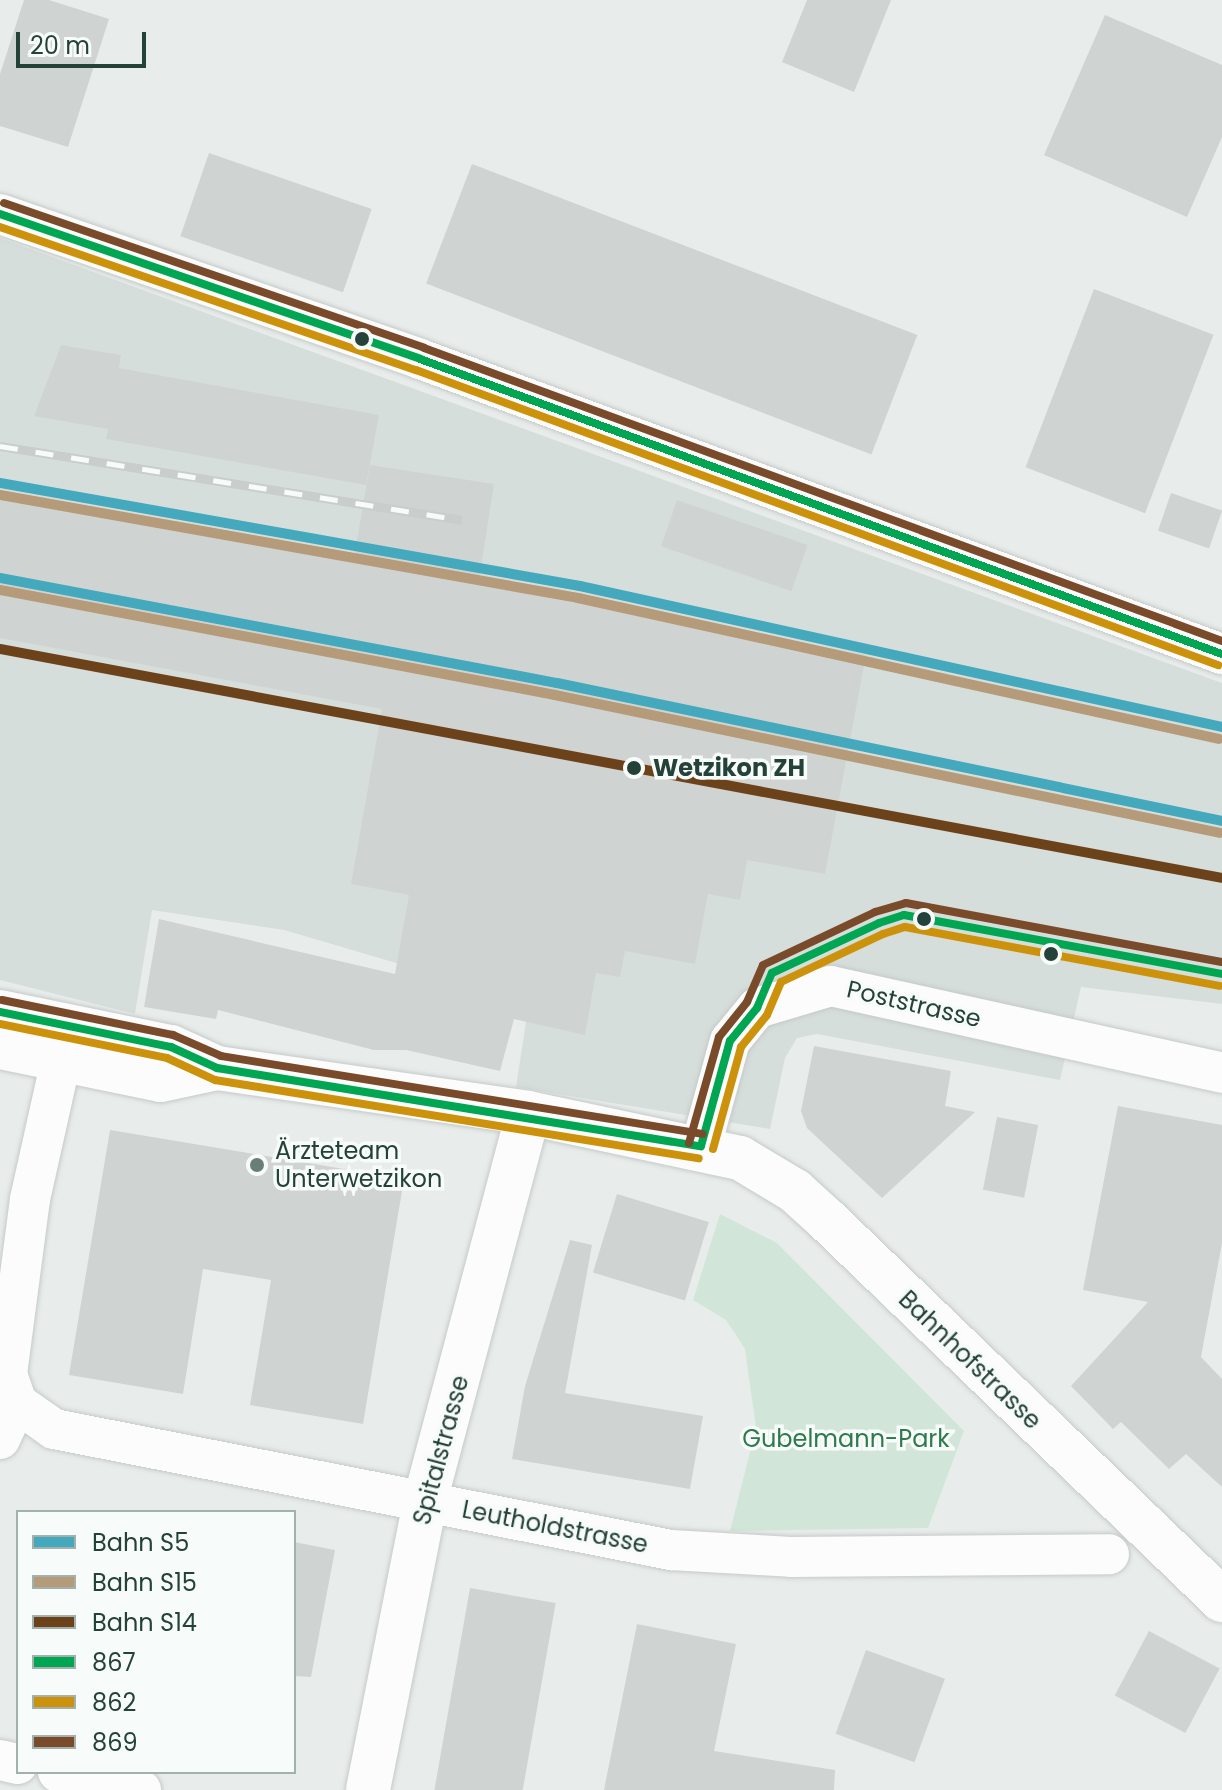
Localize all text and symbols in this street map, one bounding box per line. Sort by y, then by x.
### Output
scale bar [20,16,150,66]
text: 20 m [30,29,90,62]
unlabelled marker [354,331,370,347]
place label: Wetzikon ZH [653,754,805,782]
marker: Wetzikon ZH [622,756,646,780]
unlabelled marker [916,911,932,927]
unlabelled marker [1043,946,1059,962]
street label: Poststrasse [844,975,984,1033]
place label: Ärzteteam Unterwetzikon [275,1137,442,1193]
marker: Ärzteteam Unterwetzikon [246,1154,268,1176]
street label: Bahnhofstrasse [893,1285,1047,1435]
street label: Spitalstrasse [407,1372,475,1528]
park label: Gubelmann-Park [742,1425,950,1453]
street label: Leutholdstrasse [460,1495,650,1559]
legend [16,1510,296,1774]
text: Bahn S5 [92,1526,189,1559]
text: Bahn S15 [92,1566,197,1599]
text: Bahn S14 [92,1606,197,1639]
text: 867 [92,1646,136,1679]
text: 862 [92,1686,136,1719]
text: 869 [92,1726,138,1759]

